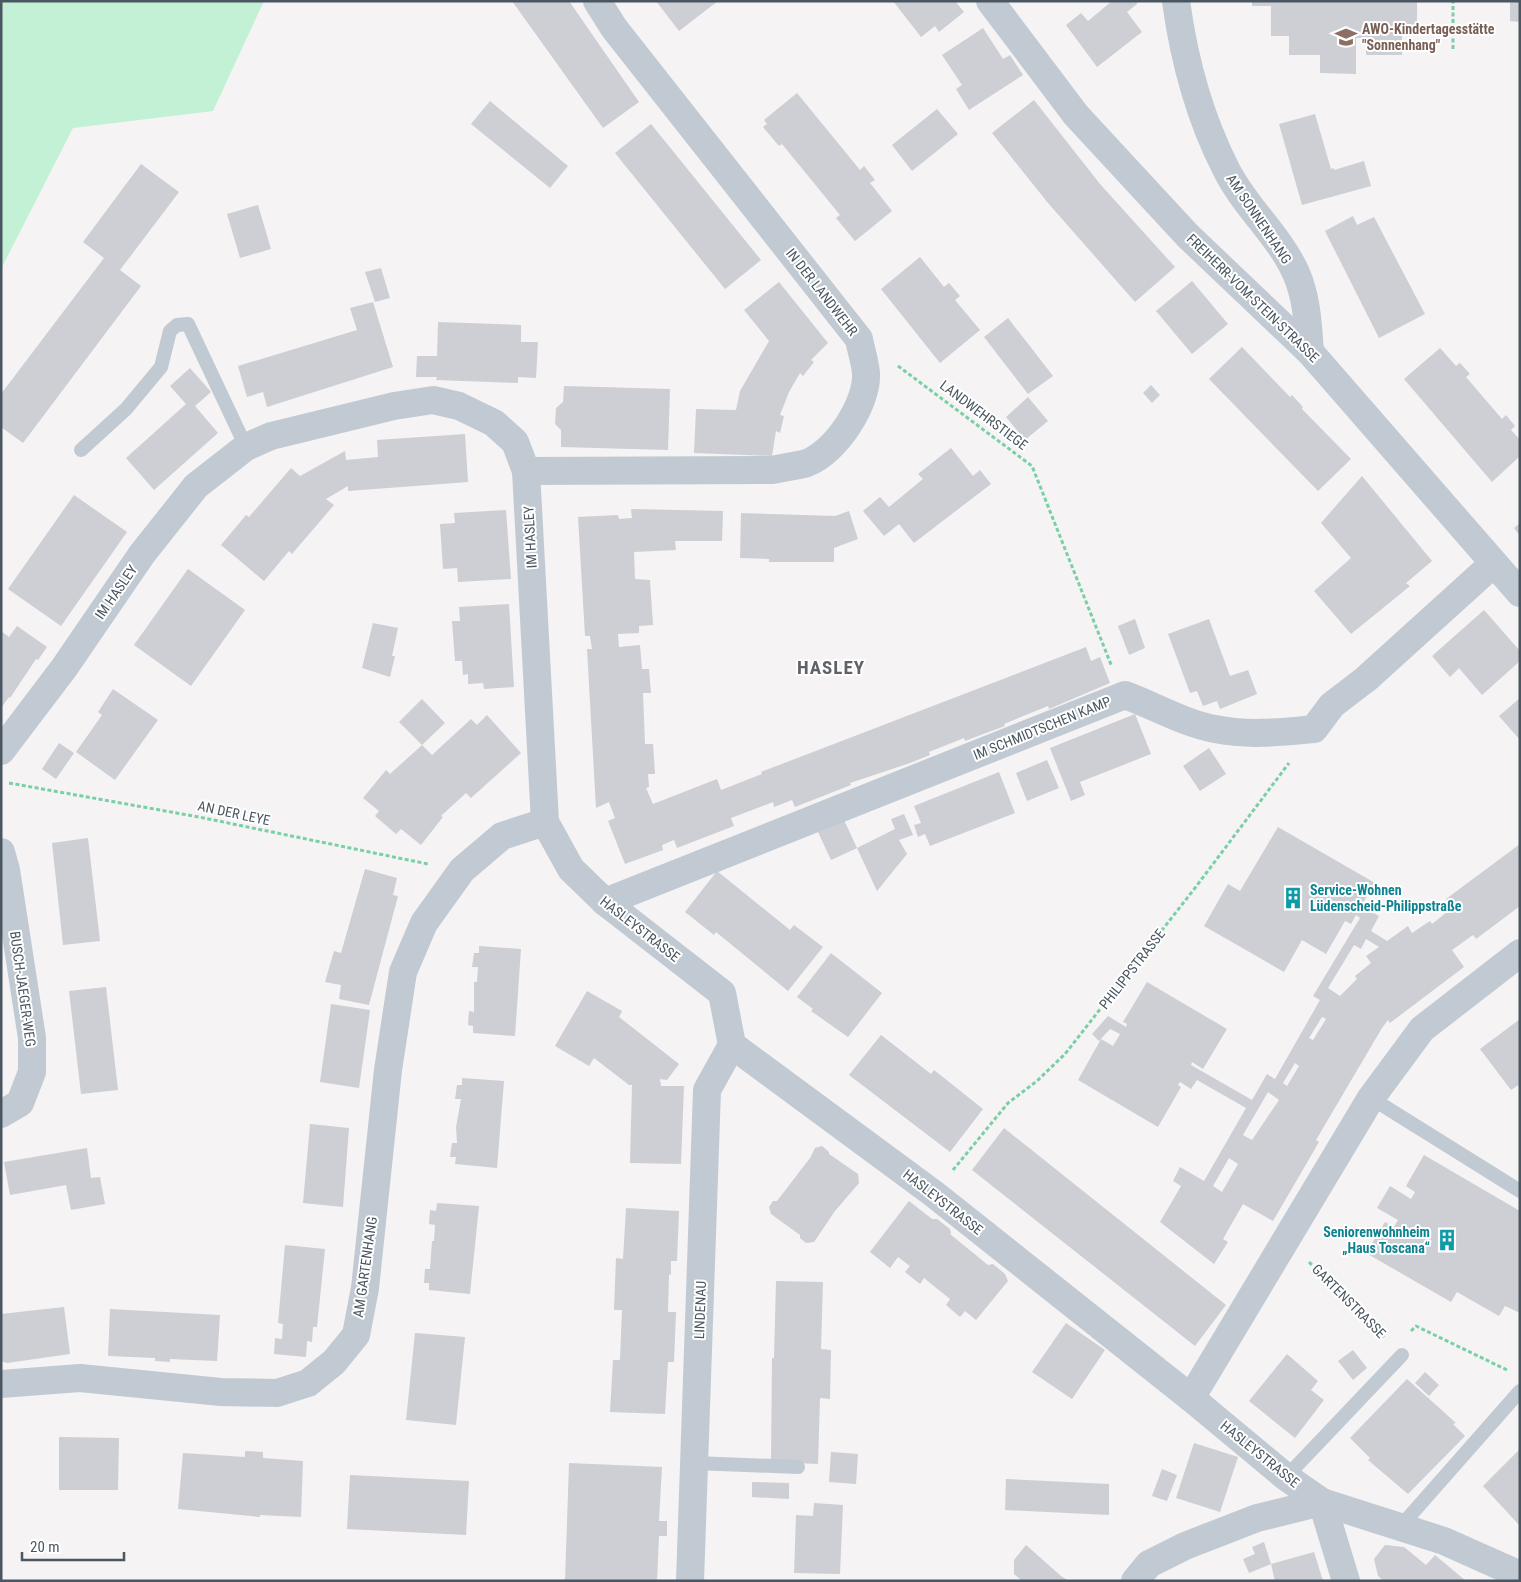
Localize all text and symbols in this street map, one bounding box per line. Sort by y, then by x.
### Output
place label: AWO-Kindertagesstätte "Sonnenhang" [1362,21,1495,53]
school or university icon: AWO-Kindertagesstätte "Sonnenhang" [1333,24,1359,50]
street label: AM SONNENHANG [1223,171,1295,267]
street label: FREIHERR-VOM-STEIN-STRASSE [1184,231,1322,365]
street label: IN DER LANDWEHR [783,245,861,339]
street label: LANDWEHRSTIEGE [937,377,1031,453]
street label: IM HASLEY [520,505,540,569]
street label: IM HASLEY [92,561,141,622]
district label: HASLEY [797,656,865,679]
street label: IM SCHMIDTSCHEN KAMP [971,693,1113,763]
street label: AN DER LEYE [196,798,272,828]
place label: Service-Wohnen Lüdenscheid-Philippstraße [1310,882,1462,914]
building icon: Service-Wohnen Lüdenscheid-Philippstraße [1280,885,1306,911]
street label: HASLEYSTRASSE [597,893,683,965]
street label: PHILIPPSTRASSE [1096,926,1168,1012]
street label: BUSCH-JAEGER-WEG [7,930,39,1048]
street label: HASLEYSTRASSE [900,1166,986,1238]
street label: AM GARTENHANG [350,1215,380,1319]
place label: Seniorenwohnheim „Haus Toscana“ [1323,1224,1430,1256]
building icon: Seniorenwohnheim „Haus Toscana“ [1434,1227,1460,1253]
street label: GARTENSTRASSE [1309,1261,1389,1341]
street label: LINDENAU [691,1280,709,1339]
street label: HASLEYSTRASSE [1217,1417,1303,1491]
scale bar [22,1530,125,1562]
text: 20 m [30,1538,60,1556]

